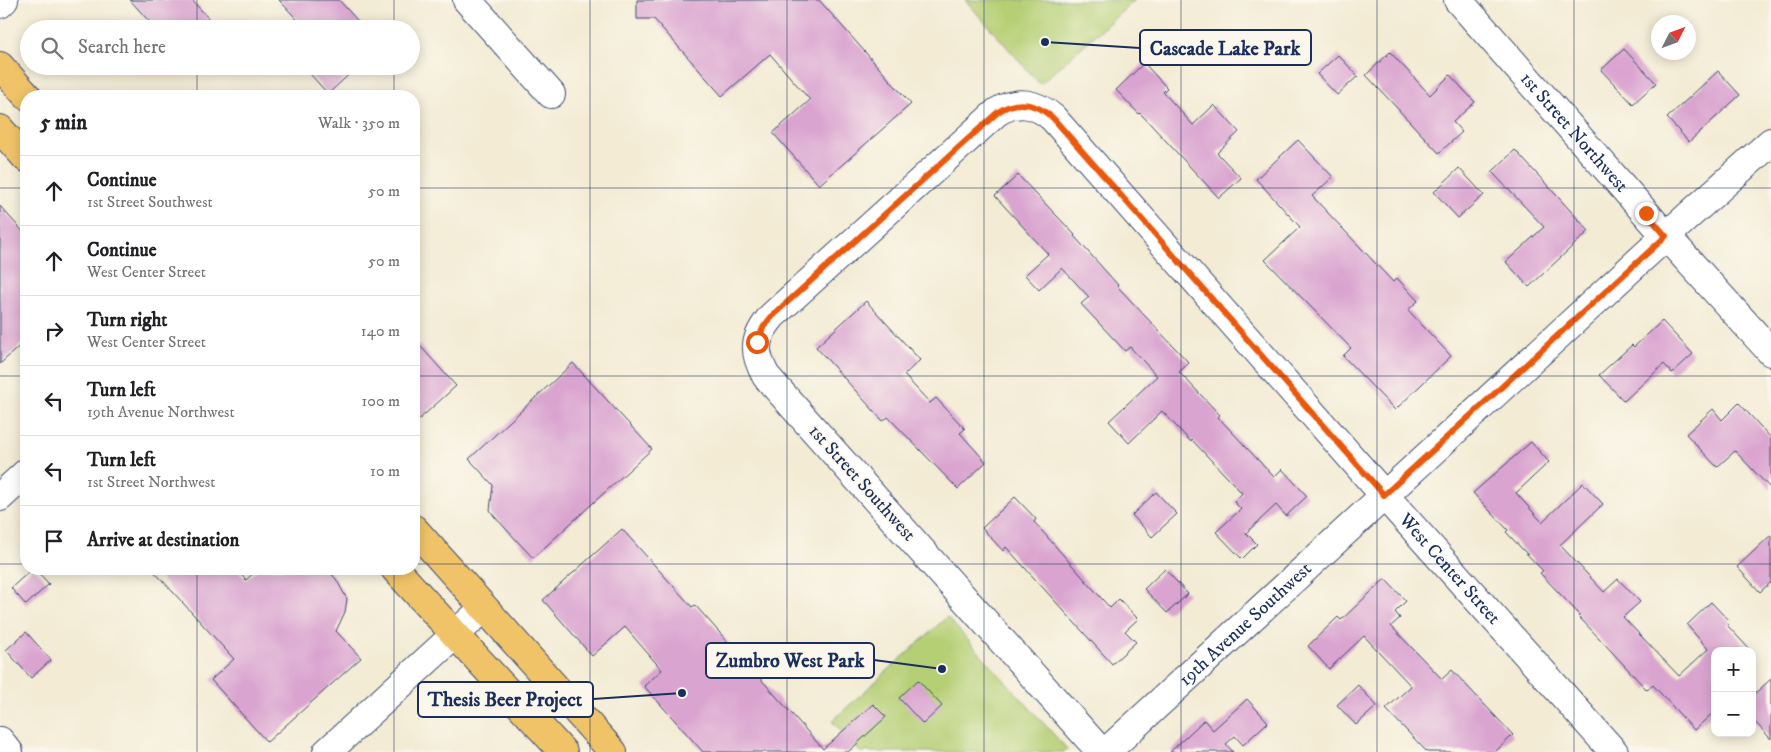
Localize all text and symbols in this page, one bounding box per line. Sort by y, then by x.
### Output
north arrow [1651,15,1696,60]
search box [20,20,420,75]
callout: Cascade Lake Park [1140,30,1311,65]
icon: search [38,34,66,62]
text: Search here [78,36,166,59]
text: Cascade Lake Park [1150,37,1301,62]
street label: 1st Street Northwest [1515,67,1633,197]
text: 5 min [40,110,87,136]
text: Walk · 350 m [318,113,400,133]
text: Continue [87,169,157,192]
icon: ahead [40,177,68,205]
text: 50 m [368,181,400,201]
text: 1st Street Southwest [87,192,213,212]
route end [1635,202,1658,225]
text: Continue [87,239,157,262]
icon: ahead [40,247,68,275]
text: 50 m [368,251,400,271]
text: West Center Street [87,262,206,282]
text: Turn right [87,309,167,332]
icon: right [40,317,68,345]
text: 140 m [361,321,400,341]
route start [746,331,769,354]
text: West Center Street [87,332,206,352]
text: Turn left [87,379,156,402]
icon: left [40,387,68,415]
text: 100 m [362,391,400,411]
text: 19th Avenue Northwest [87,402,235,422]
street label: 1st Street Southwest [804,420,920,546]
text: Turn left [87,449,156,472]
icon: left [40,457,68,485]
text: 10 m [370,461,400,481]
text: 1st Street Northwest [87,472,215,492]
street label: West Center Street [1394,508,1506,629]
icon: arrive [40,527,68,555]
text: Arrive at destination [87,529,239,552]
street label: 19th Avenue Southwest [1174,557,1316,691]
callout: Zumbro West Park [706,643,874,678]
map controls [1711,647,1756,737]
button: + [1711,647,1756,692]
text: Zumbro West Park [716,649,865,674]
callout: Thesis Beer Project [418,682,593,717]
text: Thesis Beer Project [427,688,583,713]
button: − [1711,692,1756,737]

